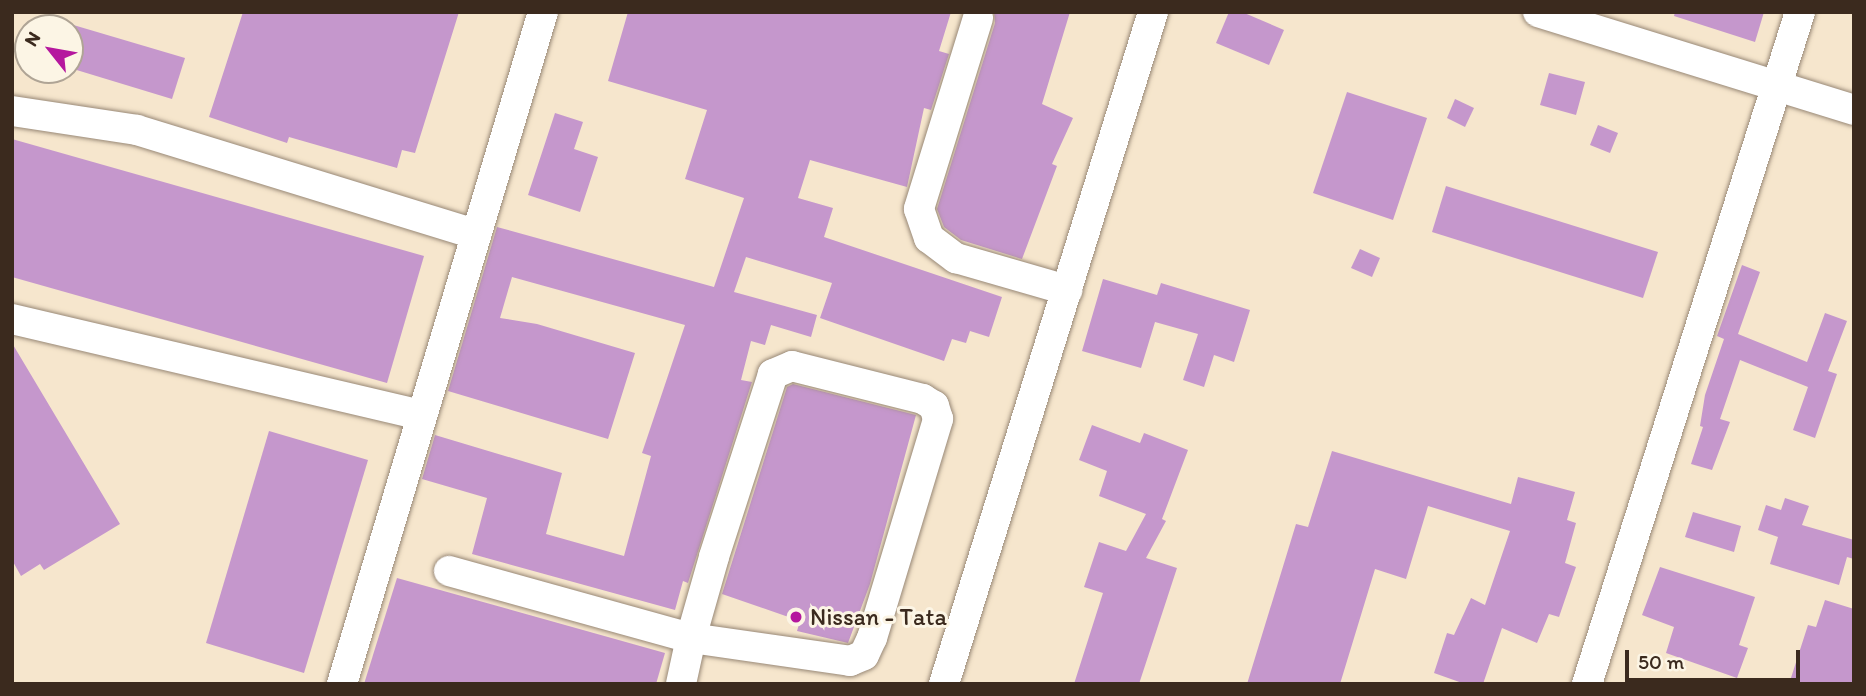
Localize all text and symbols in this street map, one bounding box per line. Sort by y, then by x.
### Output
north arrow [14,14,84,84]
text: N [19,28,45,50]
place label: Nissan - Tata [810,603,944,631]
marker: Nissan - Tata [788,609,804,625]
scale bar [1628,636,1803,680]
text: 50 m [1638,649,1684,674]

